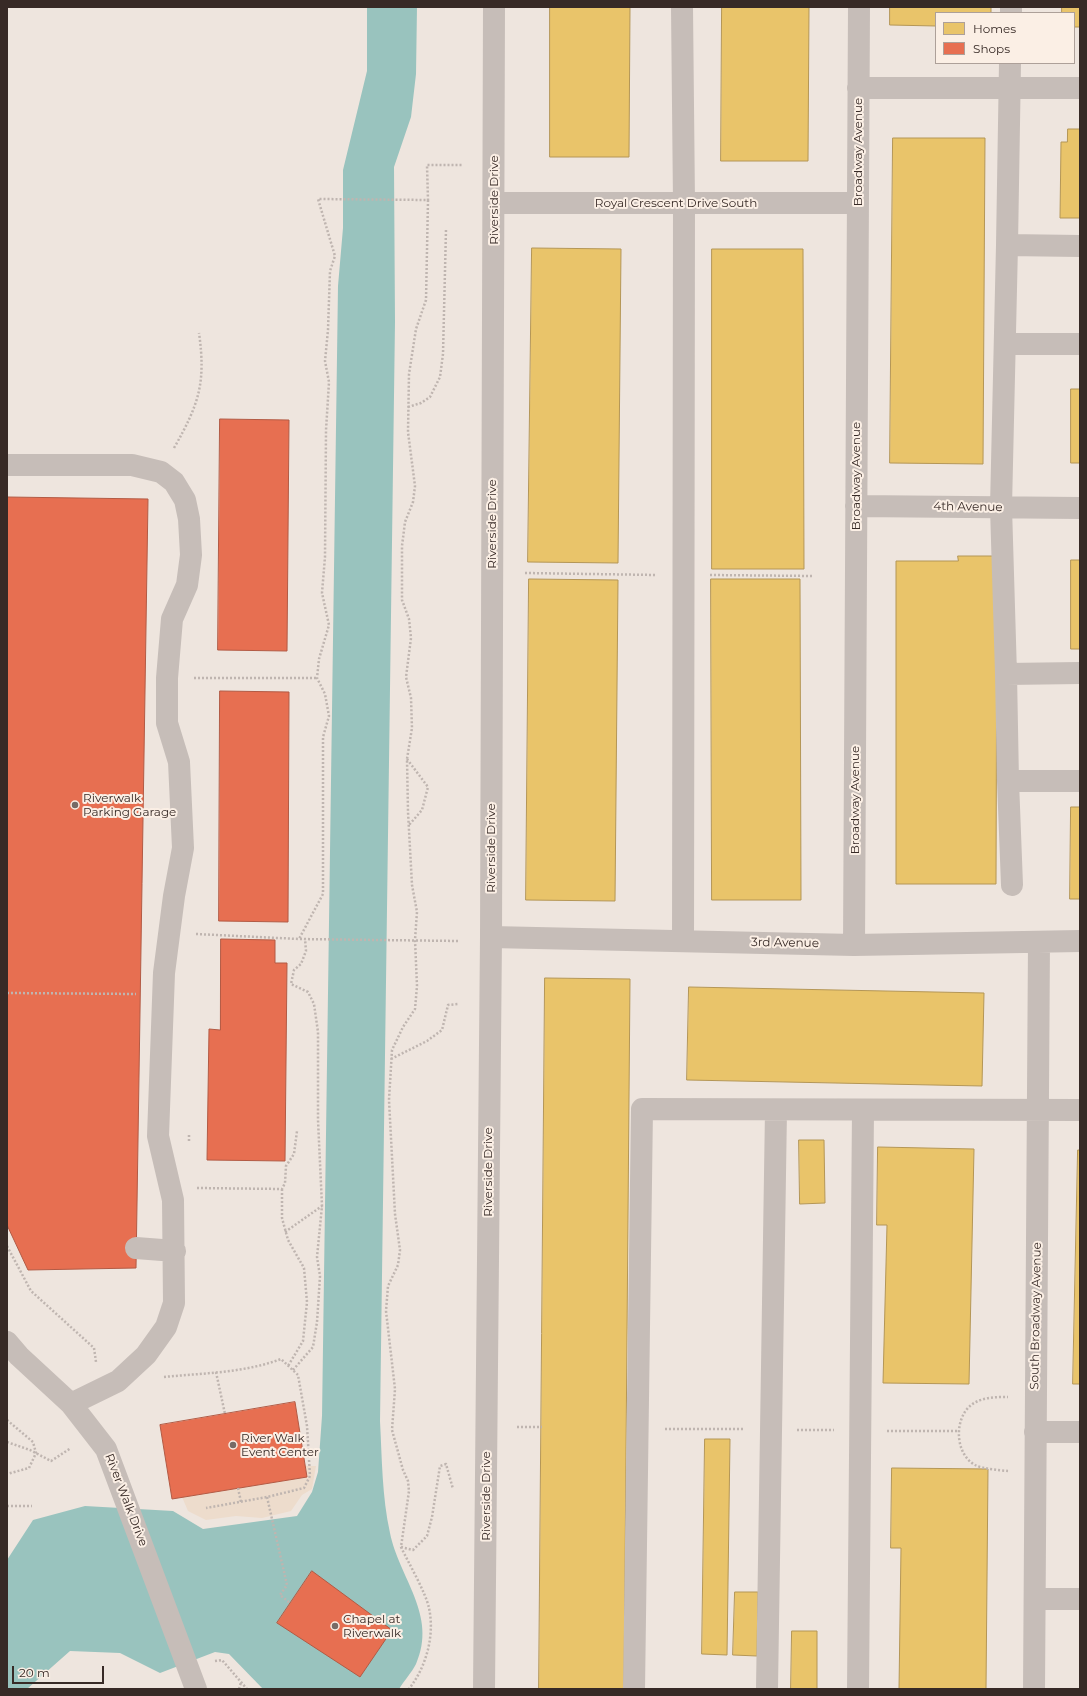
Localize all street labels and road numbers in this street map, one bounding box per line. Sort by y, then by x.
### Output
street label: Broadway Avenue [851,98,865,206]
street label: Riverside Drive [487,155,501,245]
street label: Royal Crescent Drive South [595,196,757,210]
street label: Broadway Avenue [849,422,863,530]
street label: Riverside Drive [485,479,499,569]
street label: 4th Avenue [933,499,1003,515]
street label: Broadway Avenue [848,746,862,854]
street label: Riverside Drive [484,803,498,893]
street label: 3rd Avenue [751,935,819,951]
street label: Riverside Drive [481,1127,495,1217]
street label: South Broadway Avenue [1028,1242,1044,1390]
street label: Riverside Drive [479,1451,493,1541]
street label: River Walk Drive [102,1452,150,1548]

